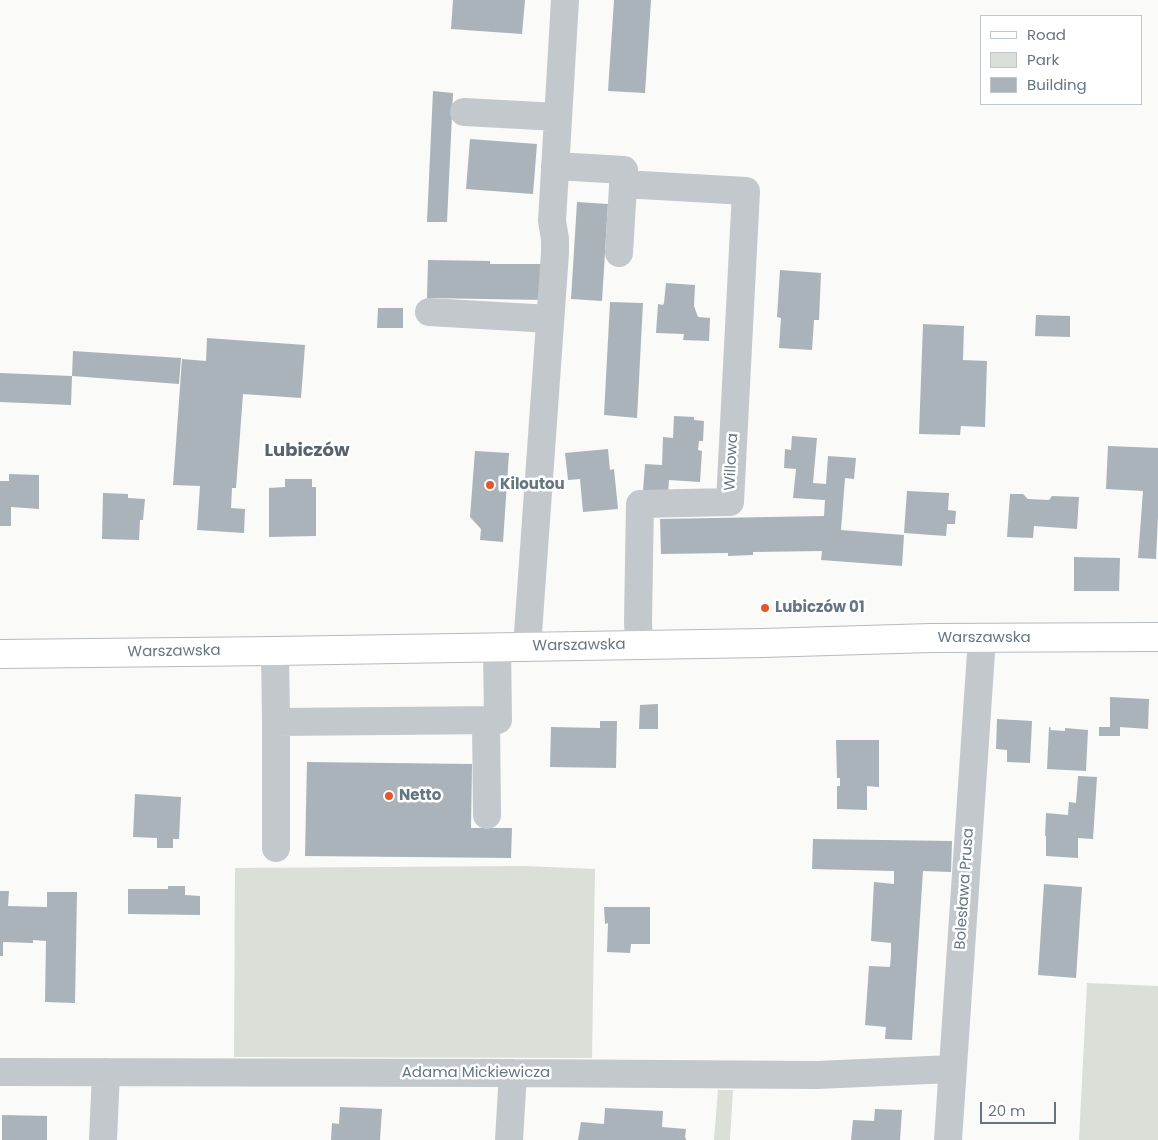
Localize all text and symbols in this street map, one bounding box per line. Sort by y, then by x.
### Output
legend [980,15,1143,105]
text: Road [1027,24,1066,45]
text: Park [1027,49,1059,70]
text: Building [1027,74,1087,95]
street label: Willowa [722,433,742,491]
district label: Lubiczów [264,440,350,462]
place label: Kiloutou [500,476,565,494]
marker: Kiloutou [484,479,496,491]
place label: Lubiczów 01 [775,599,865,617]
marker: Lubiczów 01 [759,602,771,614]
street label: Warszawska [937,629,1031,647]
street label: Warszawska [532,636,626,656]
street label: Warszawska [127,642,221,662]
place label: Netto [399,787,441,805]
marker: Netto [383,790,395,802]
street label: Bolesława Prusa [952,828,978,950]
street label: Adama Mickiewicza [402,1064,550,1082]
scale bar [983,1092,1059,1124]
text: 20 m [988,1100,1026,1121]

